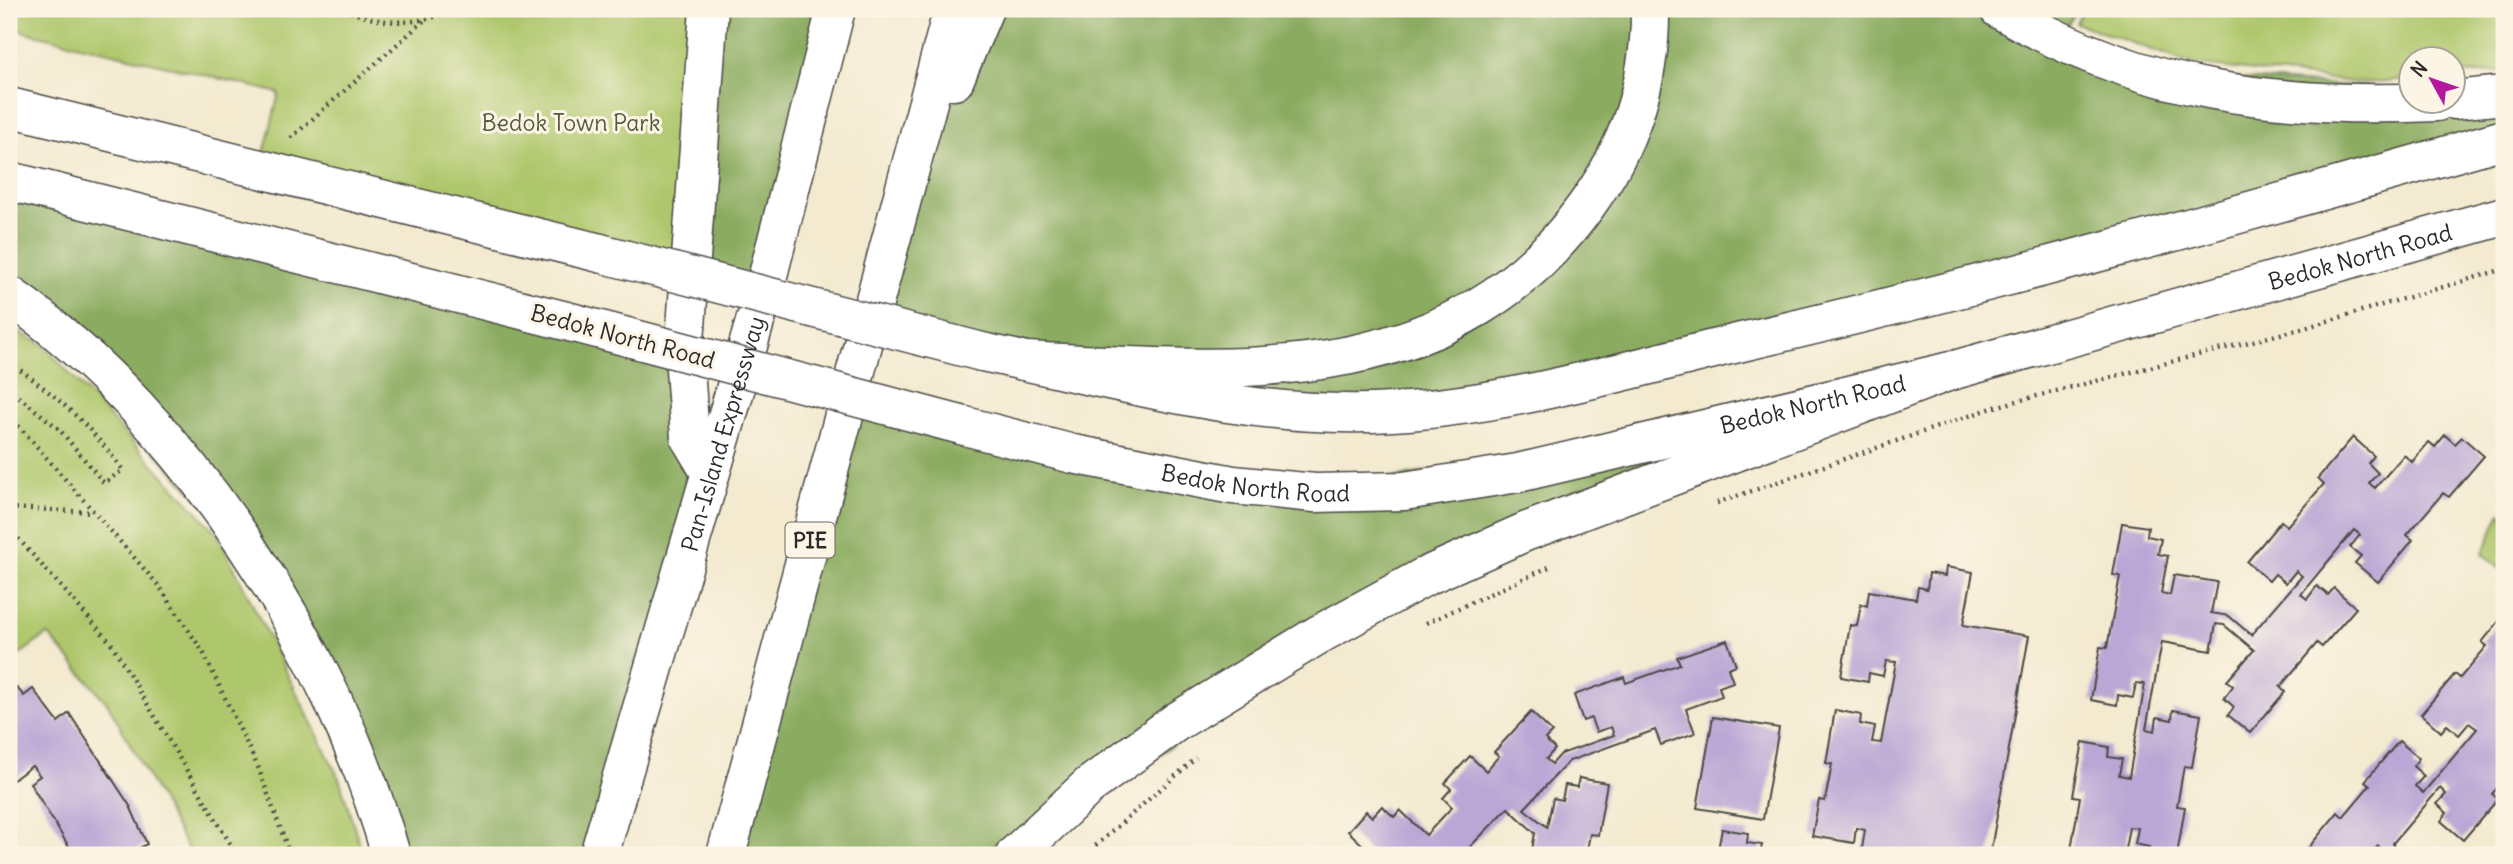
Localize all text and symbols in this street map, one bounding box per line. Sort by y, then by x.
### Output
north arrow [2398,46,2468,116]
text: N [2406,56,2432,82]
park label: Bedok Town Park [482,108,660,137]
street label: Bedok North Road [2265,217,2455,296]
street label: Bedok North Road [528,297,718,375]
street label: Pan-Island Expressway [674,313,770,555]
street label: Bedok North Road [1717,368,1908,440]
street label: Bedok North Road [1159,457,1350,508]
road number: PIE [786,522,834,558]

